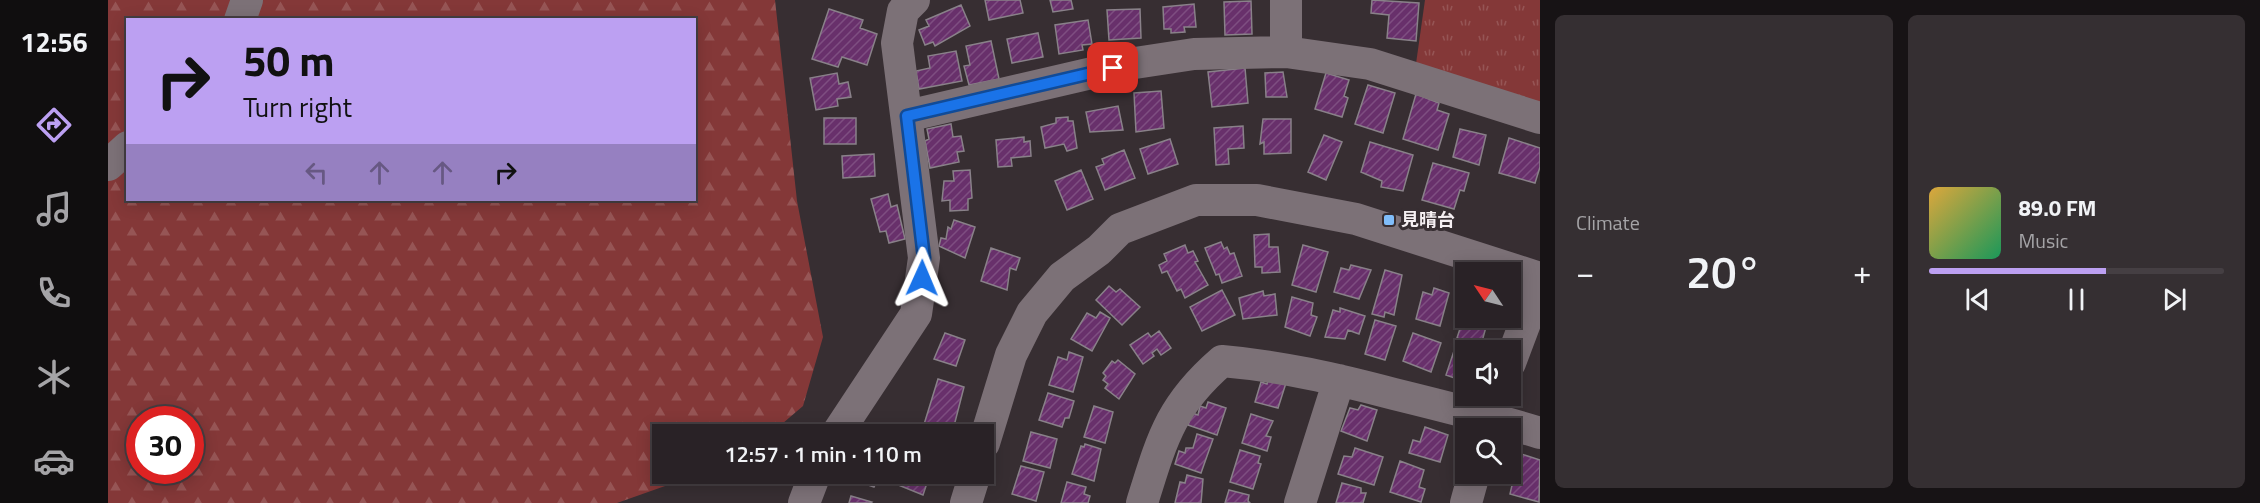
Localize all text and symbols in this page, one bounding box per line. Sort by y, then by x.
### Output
text: 12:56 [20,21,88,62]
text: 50 m [243,28,335,92]
icon: right [144,42,222,120]
pin [1087,42,1138,93]
icon: arrive [1096,51,1129,84]
text: Turn right [243,86,352,127]
icon: directions [33,104,75,146]
icon: left [300,156,333,189]
icon: ahead [363,156,396,189]
icon: ahead [426,156,459,189]
icon: right [489,156,522,189]
icon: music [33,188,75,230]
text: 89.0 FM [2019,191,2097,225]
place label: 見晴台 [1401,206,1455,233]
text: Climate [1576,207,1640,238]
marker: 見晴台 [1382,213,1396,227]
text: Music [2019,225,2068,256]
text: 20° [1686,237,1762,305]
position arrow [890,246,954,310]
text: − [1576,247,1594,297]
text: + [1853,247,1871,297]
north arrow [1455,262,1521,328]
map controls [1455,262,1521,484]
icon: phone [33,272,75,314]
icon: previous [1961,283,1994,316]
icon: pause [2060,283,2093,316]
icon: next [2158,283,2191,316]
button: sound [1455,340,1521,406]
icon: climate [33,356,75,398]
speed limit sign: 30 [126,406,204,484]
button: search [1455,418,1521,484]
text: 12:57 · 1 min · 110 m [724,437,922,471]
icon: car [33,440,75,482]

